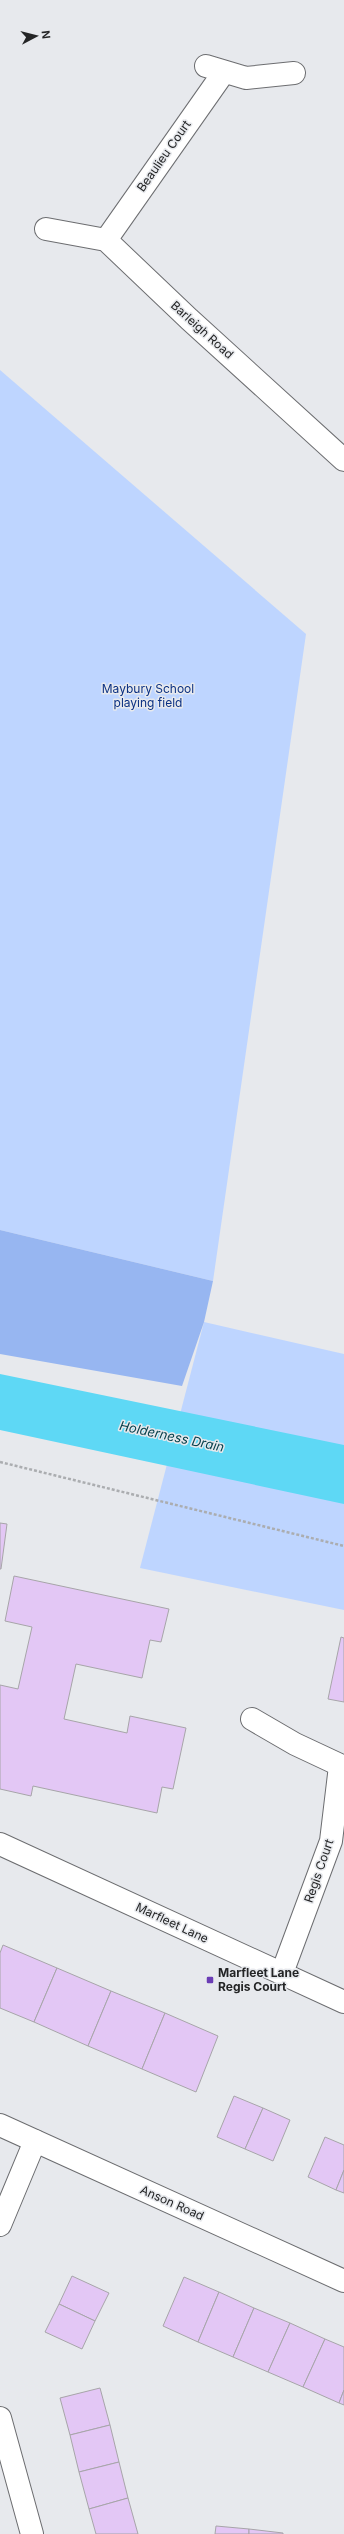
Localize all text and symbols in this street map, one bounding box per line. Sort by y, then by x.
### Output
north arrow [16,16,56,56]
text: N [38,30,53,40]
street label: Beaulieu Court [133,117,194,194]
street label: Barleigh Road [168,298,237,362]
park label: Maybury School playing field [102,681,194,710]
water label: Holderness Drain [118,1417,226,1455]
street label: Regis Court [301,1837,336,1905]
street label: Marfleet Lane [133,1899,211,1946]
place label: Marfleet Lane Regis Court [218,1965,299,1994]
marker: Marfleet Lane Regis Court [205,1975,215,1985]
street label: Anson Road [138,2182,206,2223]

